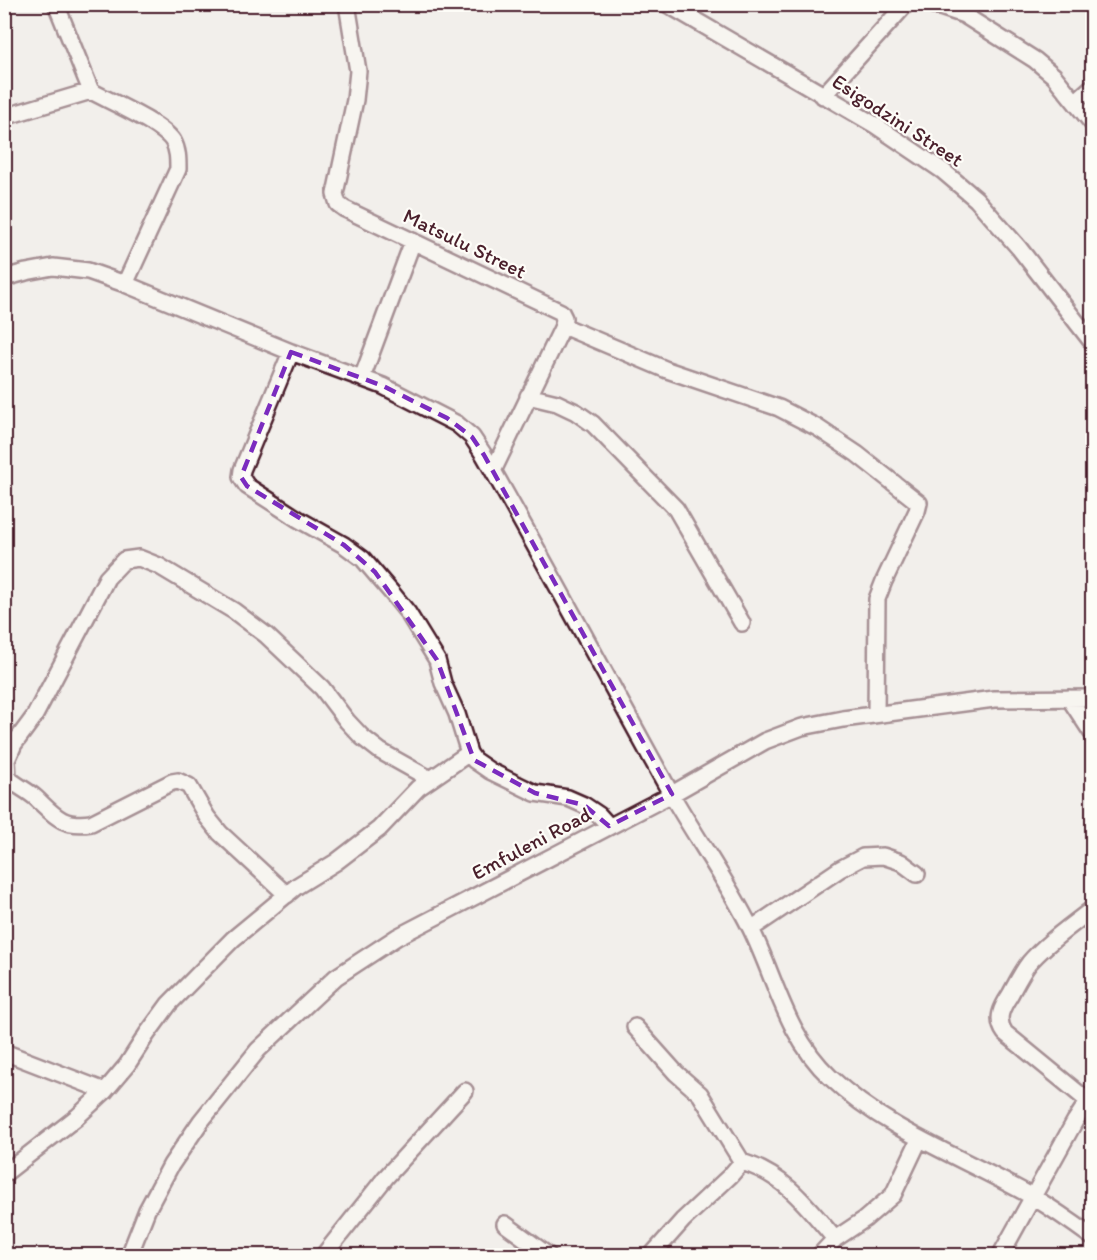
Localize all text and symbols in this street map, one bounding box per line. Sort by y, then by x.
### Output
street label: Esigodzini Street [828,68,968,172]
street label: Matsulu Street [399,202,531,284]
street label: Emfuleni Road [467,801,595,885]

